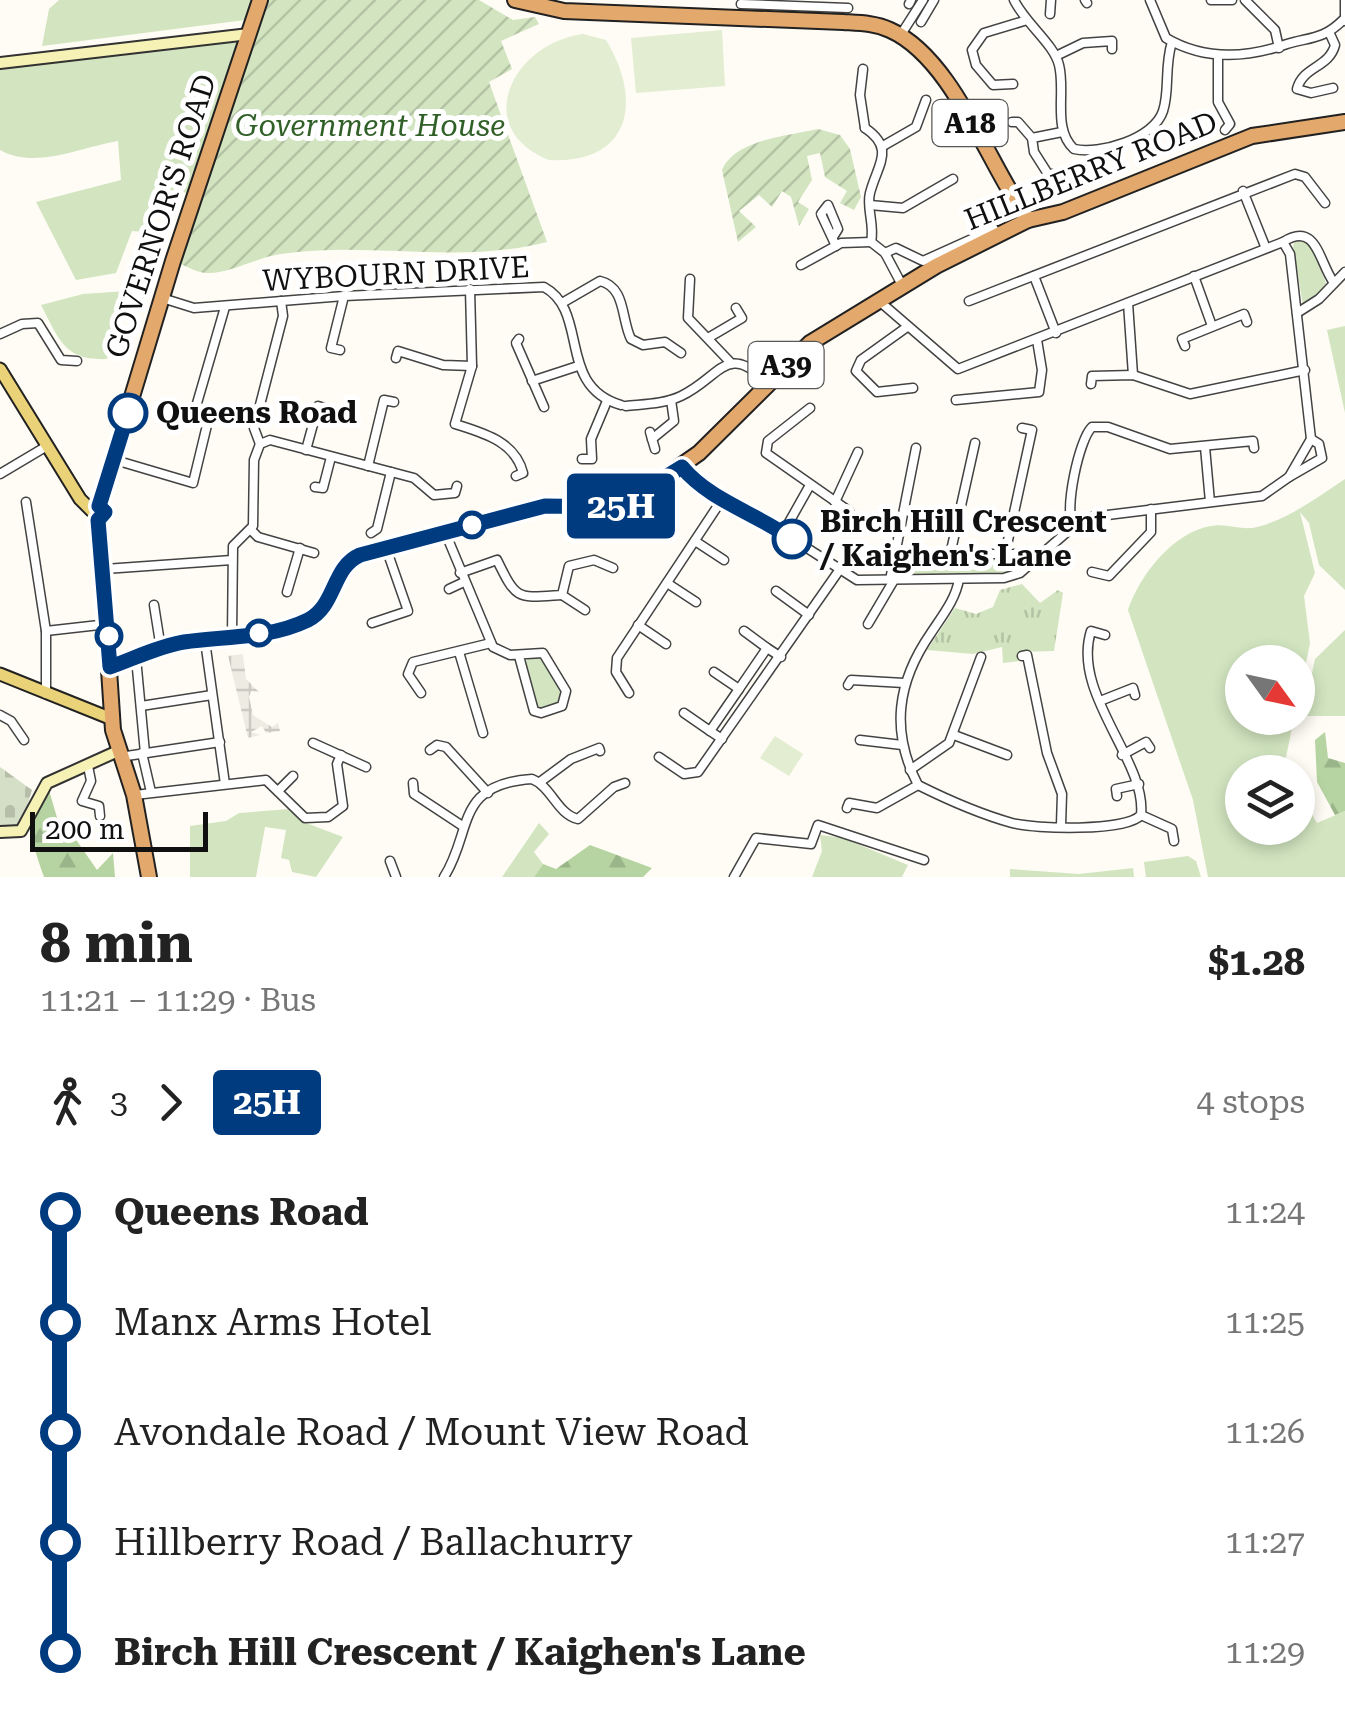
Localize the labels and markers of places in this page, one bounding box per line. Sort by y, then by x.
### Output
marker: Queens Road [109,394,147,432]
place label: Queens Road [156,395,357,430]
place label: Birch Hill Crescent / Kaighen's Lane [819,504,1107,573]
unlabelled marker [459,512,485,538]
marker: Birch Hill Crescent / Kaighen's Lane [773,520,811,558]
unlabelled marker [246,620,272,646]
unlabelled marker [96,623,122,649]

